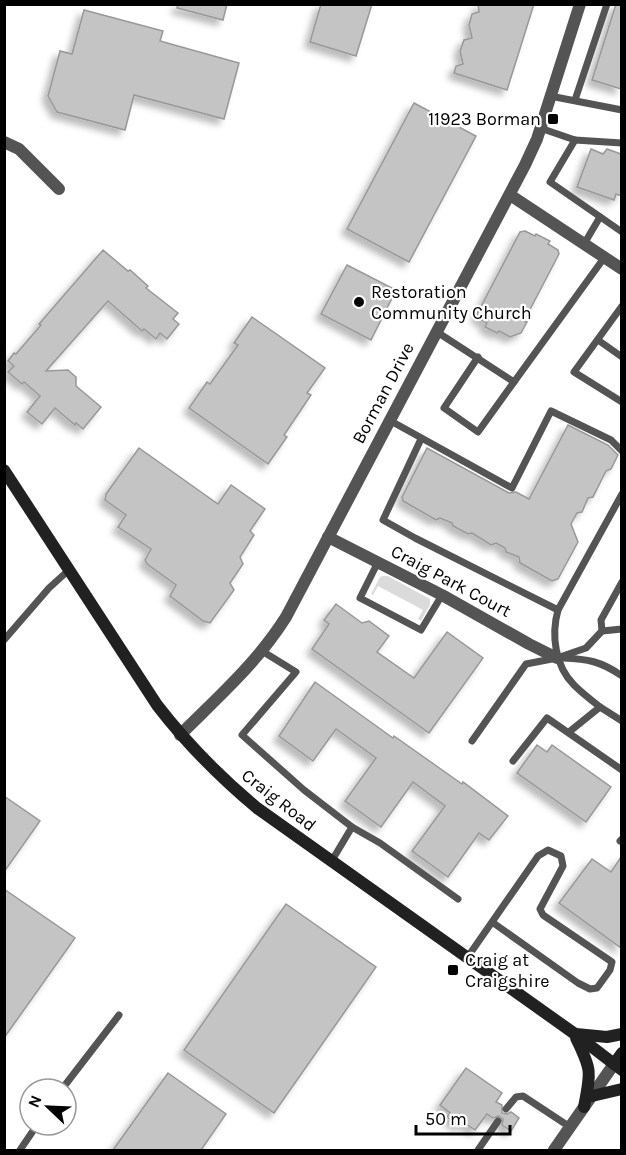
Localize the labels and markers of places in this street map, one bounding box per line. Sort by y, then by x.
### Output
place label: 11923 Borman [428,108,541,130]
marker: 11923 Borman [546,112,560,126]
place label: Restoration Community Church [371,281,532,324]
marker: Restoration Community Church [352,295,366,309]
place label: Craig at Craigshire [465,949,549,992]
marker: Craig at Craigshire [446,963,460,977]

